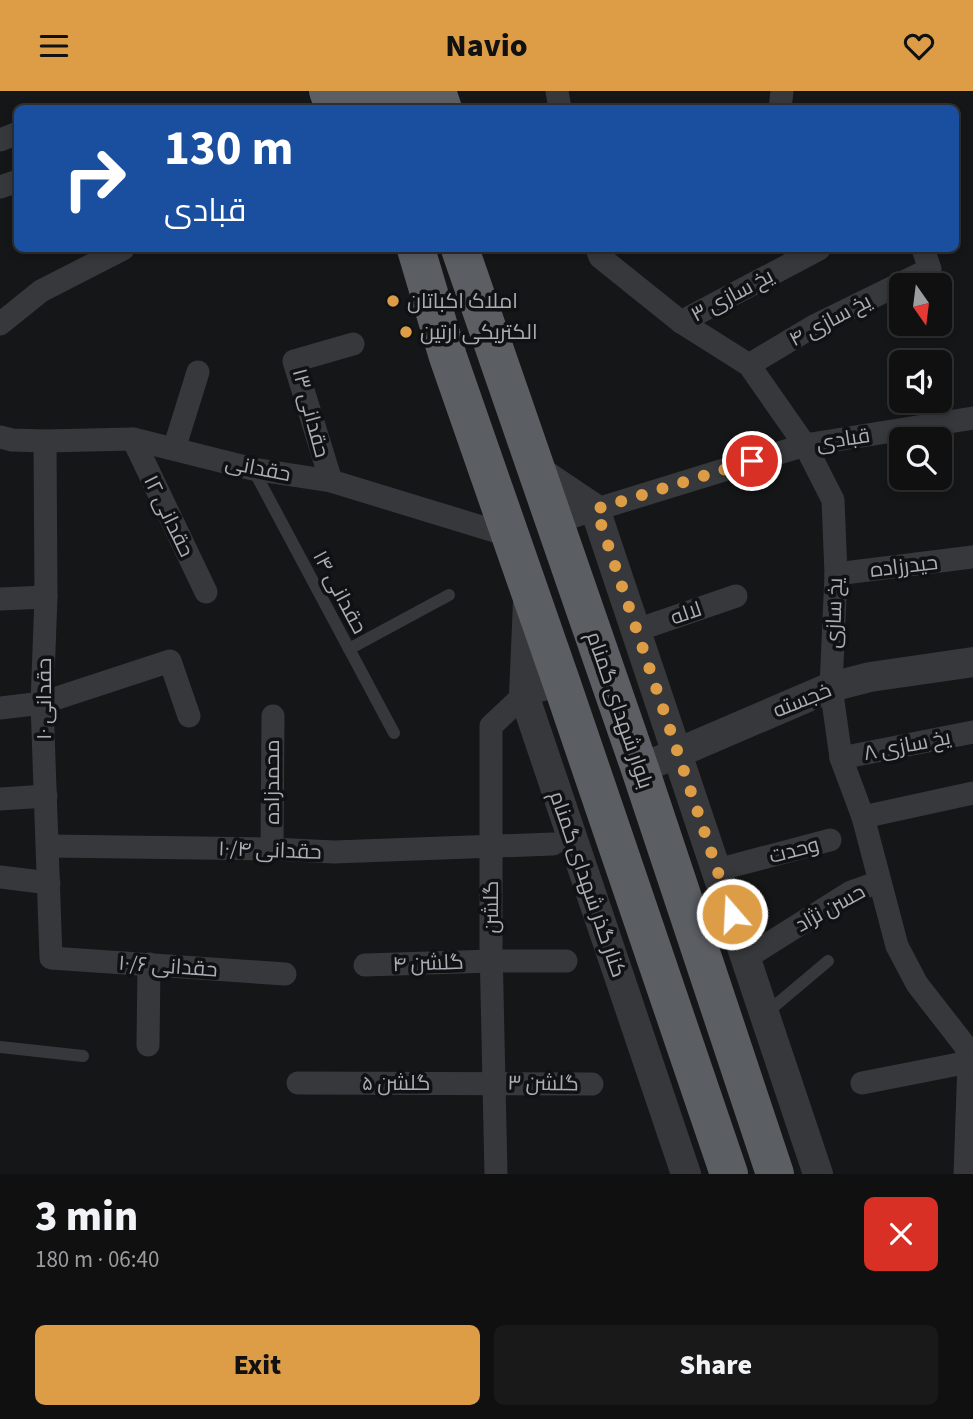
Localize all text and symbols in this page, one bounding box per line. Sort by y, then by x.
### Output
text: Navio [445,23,528,69]
icon: menu [35,27,73,65]
icon: heart [900,27,938,65]
text: 130 m [164,114,293,184]
icon: right [49,133,140,224]
text: قبادی [164,188,246,234]
street label: یخ سازی ۳ [686,261,779,329]
north arrow [889,273,952,336]
map controls [889,273,952,490]
place label: املاک اکباتان [407,286,518,316]
street label: یخ سازی ۴ [784,286,877,354]
marker: املاک اکباتان [385,293,401,309]
place label: الکتریکی ارتین [420,317,538,347]
marker: الکتریکی ارتین [398,324,414,340]
button: sound [889,350,952,413]
street label: حقدانی ۱۳ [285,365,337,461]
street label: قبادی [814,420,872,458]
button: search [889,427,952,490]
pin [722,431,782,491]
icon: arrive [733,442,771,480]
street label: حقدانی [223,447,293,489]
street label: حقدانی ۱۲ [136,470,202,562]
street label: حقدانی ۱۴ [305,545,375,639]
street label: حیدرزاده [868,547,940,585]
street label: یخ سازی [818,577,850,649]
street label: لاله [666,594,706,632]
street label: بلوار شهدای گمنام [579,627,661,793]
street label: حقدانی ۱۰ [29,658,59,740]
street label: خجسته [768,675,836,725]
street label: یخ سازی ۸ [861,722,954,768]
street label: محمدزاده [257,739,287,825]
street label: کنار گذر شهدای گمنام [542,787,634,981]
street label: وحدت [766,829,822,871]
street label: حقدانی ۱۰/۴ [218,833,322,867]
street label: حسن نژاد [790,876,870,940]
position arrow [695,877,769,951]
street label: گلشن [476,881,506,933]
street label: گلشن ۴ [392,947,464,979]
street label: حقدانی ۱۰/۶ [117,948,219,984]
street label: گلشن ۳ [507,1067,579,1099]
street label: گلشن ۵ [362,1068,430,1098]
text: 3 min [35,1187,138,1247]
button: close [864,1197,938,1271]
text: 180 m · 06:40 [35,1243,159,1276]
button: Exit [35,1325,480,1405]
button: Share [494,1325,938,1405]

